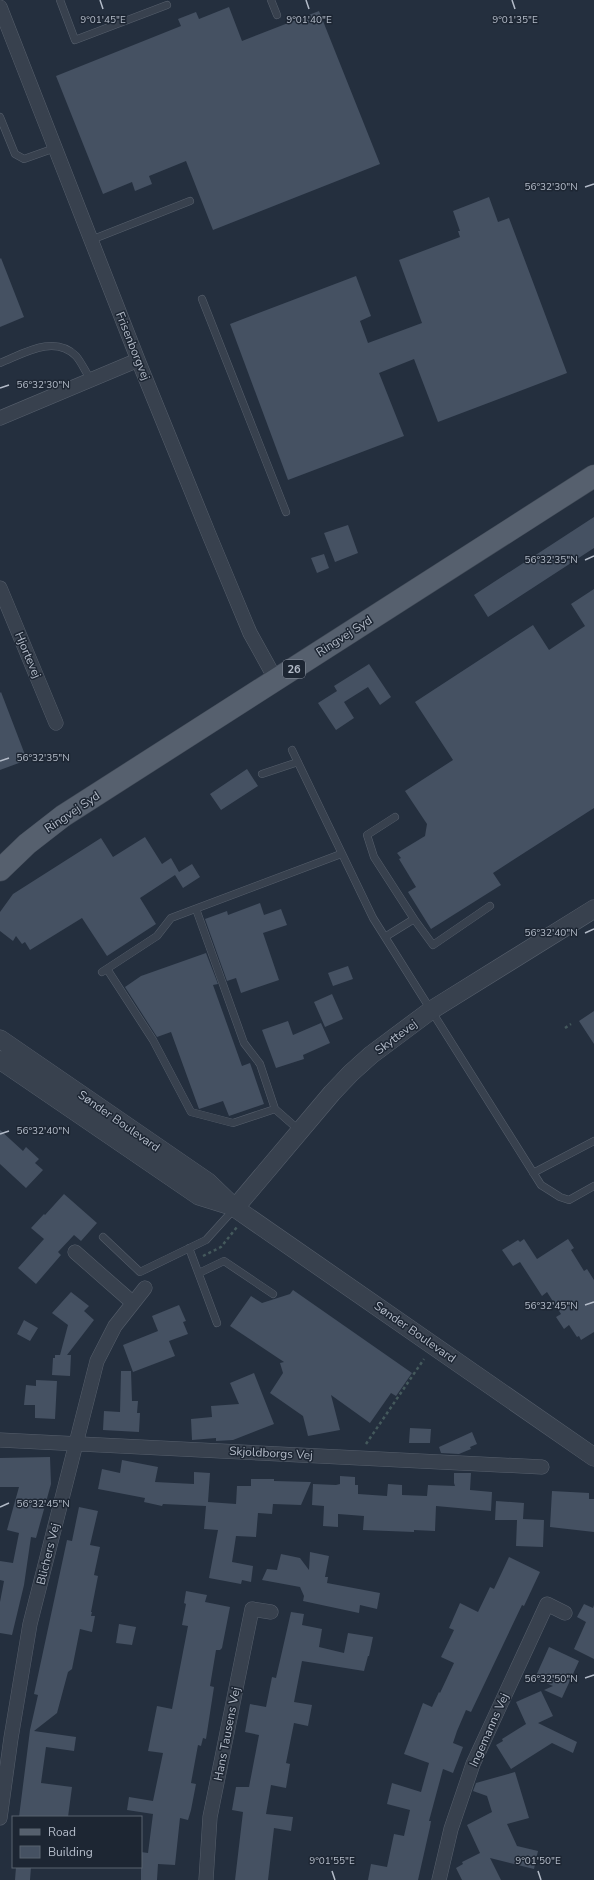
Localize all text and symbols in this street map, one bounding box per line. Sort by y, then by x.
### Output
text: 9°01'45"E [80,13,126,27]
text: 9°01'40"E [286,13,332,27]
text: 9°01'35"E [492,13,538,27]
text: 56°32'30"N [524,180,578,194]
street label: Frisenborgvej [112,309,154,383]
text: 56°32'30"N [16,378,70,392]
text: 56°32'35"N [524,553,578,567]
street label: Ringvej Syd [313,612,375,660]
street label: Hjortevej [11,629,45,681]
road number: 26 [283,660,305,678]
text: 56°32'35"N [16,751,70,765]
street label: Ringvej Syd [41,788,103,836]
text: 56°32'40"N [524,926,578,940]
street label: Skyttevej [372,1016,421,1058]
street label: Sønder Boulevard [75,1087,163,1155]
text: 56°32'40"N [16,1124,70,1138]
street label: Sønder Boulevard [371,1298,459,1366]
text: 56°32'45"N [524,1299,578,1313]
street label: Skjoldborgs Vej [229,1443,313,1463]
text: 56°32'45"N [16,1497,70,1511]
street label: Blichers Vej [33,1521,63,1587]
text: 56°32'50"N [524,1672,578,1686]
street label: Hans Tausens Vej [210,1686,244,1782]
street label: Ingemanns Vej [466,1690,512,1769]
legend [12,1816,142,1868]
text: Road [48,1824,76,1840]
text: Building [48,1844,93,1860]
text: 9°01'55"E [309,1854,355,1868]
text: 9°01'50"E [515,1854,561,1868]

